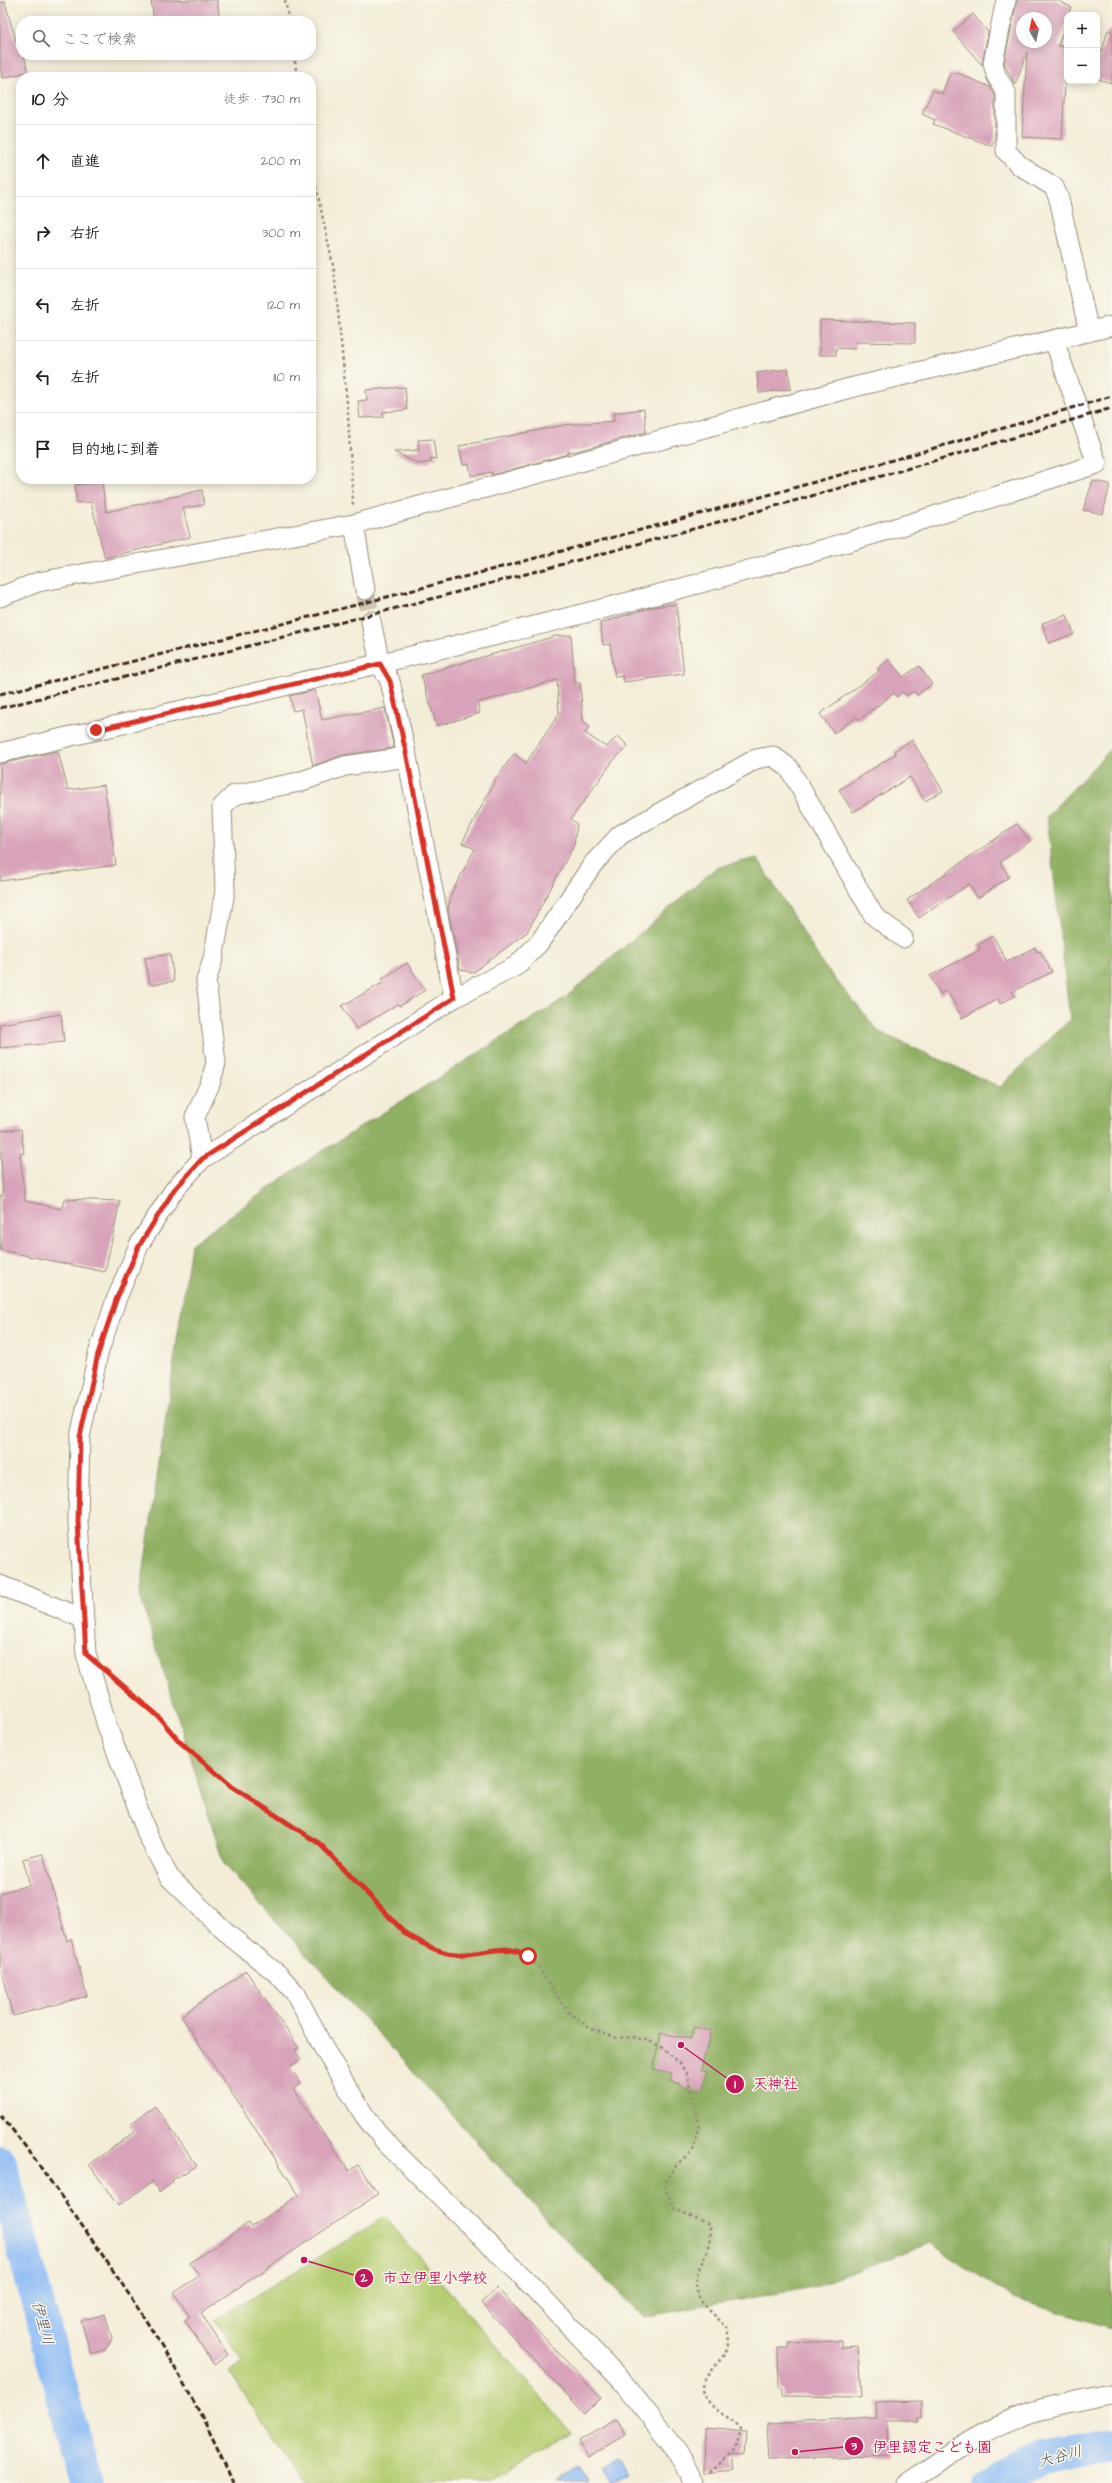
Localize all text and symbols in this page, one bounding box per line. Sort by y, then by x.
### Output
north arrow [1016,12,1052,48]
map controls [1064,12,1100,84]
button: + [1064,12,1100,48]
search box [16,16,316,60]
icon: search [30,27,52,49]
text: ここで検索 [62,29,137,50]
button: − [1064,48,1100,84]
text: 10 分 [32,88,69,112]
text: 徒歩 · 730 m [224,90,300,108]
icon: ahead [32,150,54,172]
text: 直進 [70,151,100,172]
text: 200 m [261,152,300,170]
icon: right [32,222,54,244]
text: 右折 [70,223,100,244]
text: 300 m [262,224,300,242]
icon: left [32,294,54,316]
text: 左折 [70,295,100,316]
text: 120 m [267,296,300,314]
icon: left [32,366,54,388]
text: 左折 [70,367,100,388]
text: 110 m [273,368,300,386]
icon: arrive [32,438,54,460]
text: 目的地に到着 [70,439,160,460]
route end [87,721,105,739]
route start [519,1947,537,1965]
callout: 天神社 [725,2071,806,2098]
text: 天神社 [752,2074,798,2095]
text: 1 [734,2076,736,2093]
callout: 市立伊里小学校 [354,2264,495,2291]
text: 市立伊里小学校 [382,2268,488,2289]
text: 2 [360,2270,368,2287]
water label: 伊里川 [27,2299,58,2348]
callout: 伊里認定こども園 [844,2433,1000,2460]
text: 伊里認定こども園 [872,2437,992,2458]
text: 3 [850,2438,858,2455]
water label: 大谷川 [1036,2441,1085,2472]

